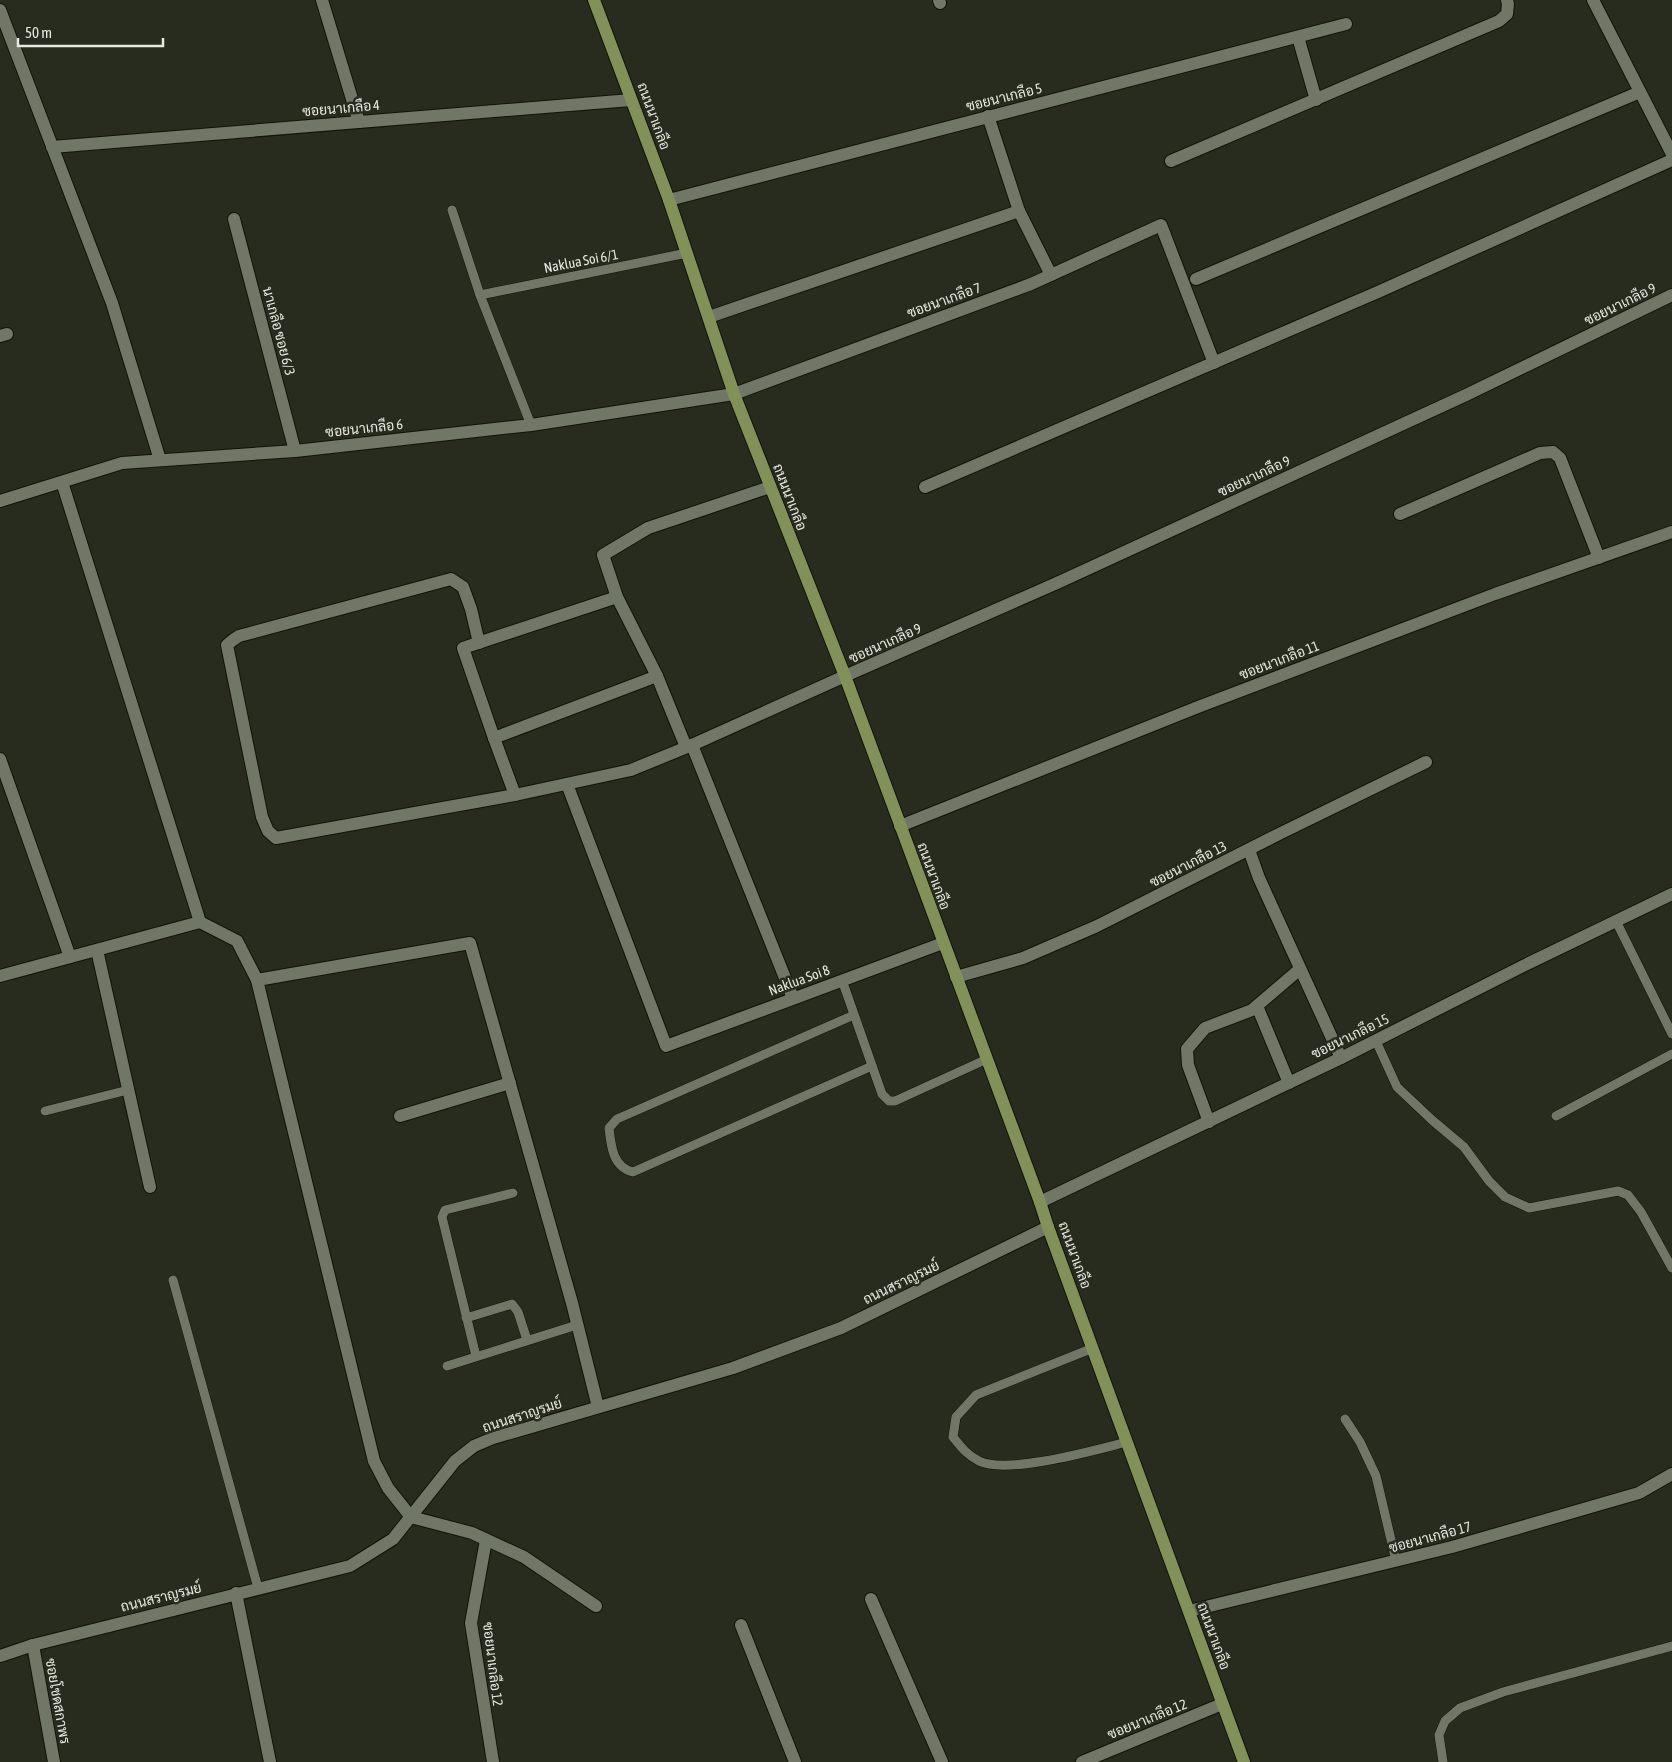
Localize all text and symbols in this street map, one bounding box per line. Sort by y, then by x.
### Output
scale bar [18,15,162,47]
text: 50 m [25,24,52,41]
street label: ซอยนาเกลือ 5 [964,79,1044,114]
street label: ถนนนาเกลือ [634,80,675,152]
street label: ซอยนาเกลือ 4 [301,96,381,119]
street label: Naklua Soi 6/1 [543,246,619,276]
street label: ซอยนาเกลือ 7 [904,278,983,321]
street label: ซอยนาเกลือ 9 [1581,279,1658,328]
street label: นาเกลือ ซอย 6/3 [259,285,299,377]
street label: ซอยนาเกลือ 6 [324,415,404,440]
street label: ซอยนาเกลือ 9 [1215,451,1293,500]
street label: ถนนนาเกลือ [770,461,811,533]
street label: ซอยนาเกลือ 9 [846,619,924,666]
street label: ซอยนาเกลือ 11 [1236,636,1321,683]
street label: ซอยนาเกลือ 13 [1146,837,1229,890]
street label: ถนนนาเกลือ [914,840,955,912]
street label: Naklua Soi 8 [766,961,832,998]
street label: ซอยนาเกลือ 15 [1308,1009,1391,1062]
street label: ถนนนาเกลือ [1055,1219,1096,1291]
street label: ถนนสราญรมย์ [860,1256,942,1308]
street label: ถนนสราญรมย์ [480,1394,564,1436]
street label: ซอยนาเกลือ 17 [1387,1517,1473,1556]
street label: ถนนสราญรมย์ [119,1578,203,1616]
street label: ถนนนาเกลือ [1194,1600,1235,1672]
street label: ซอยนาเกลือ 12 [480,1621,507,1707]
street label: ซอยโชดสกาพร [43,1657,73,1745]
street label: ซอยนาเกลือ 12 [1105,1695,1189,1742]

